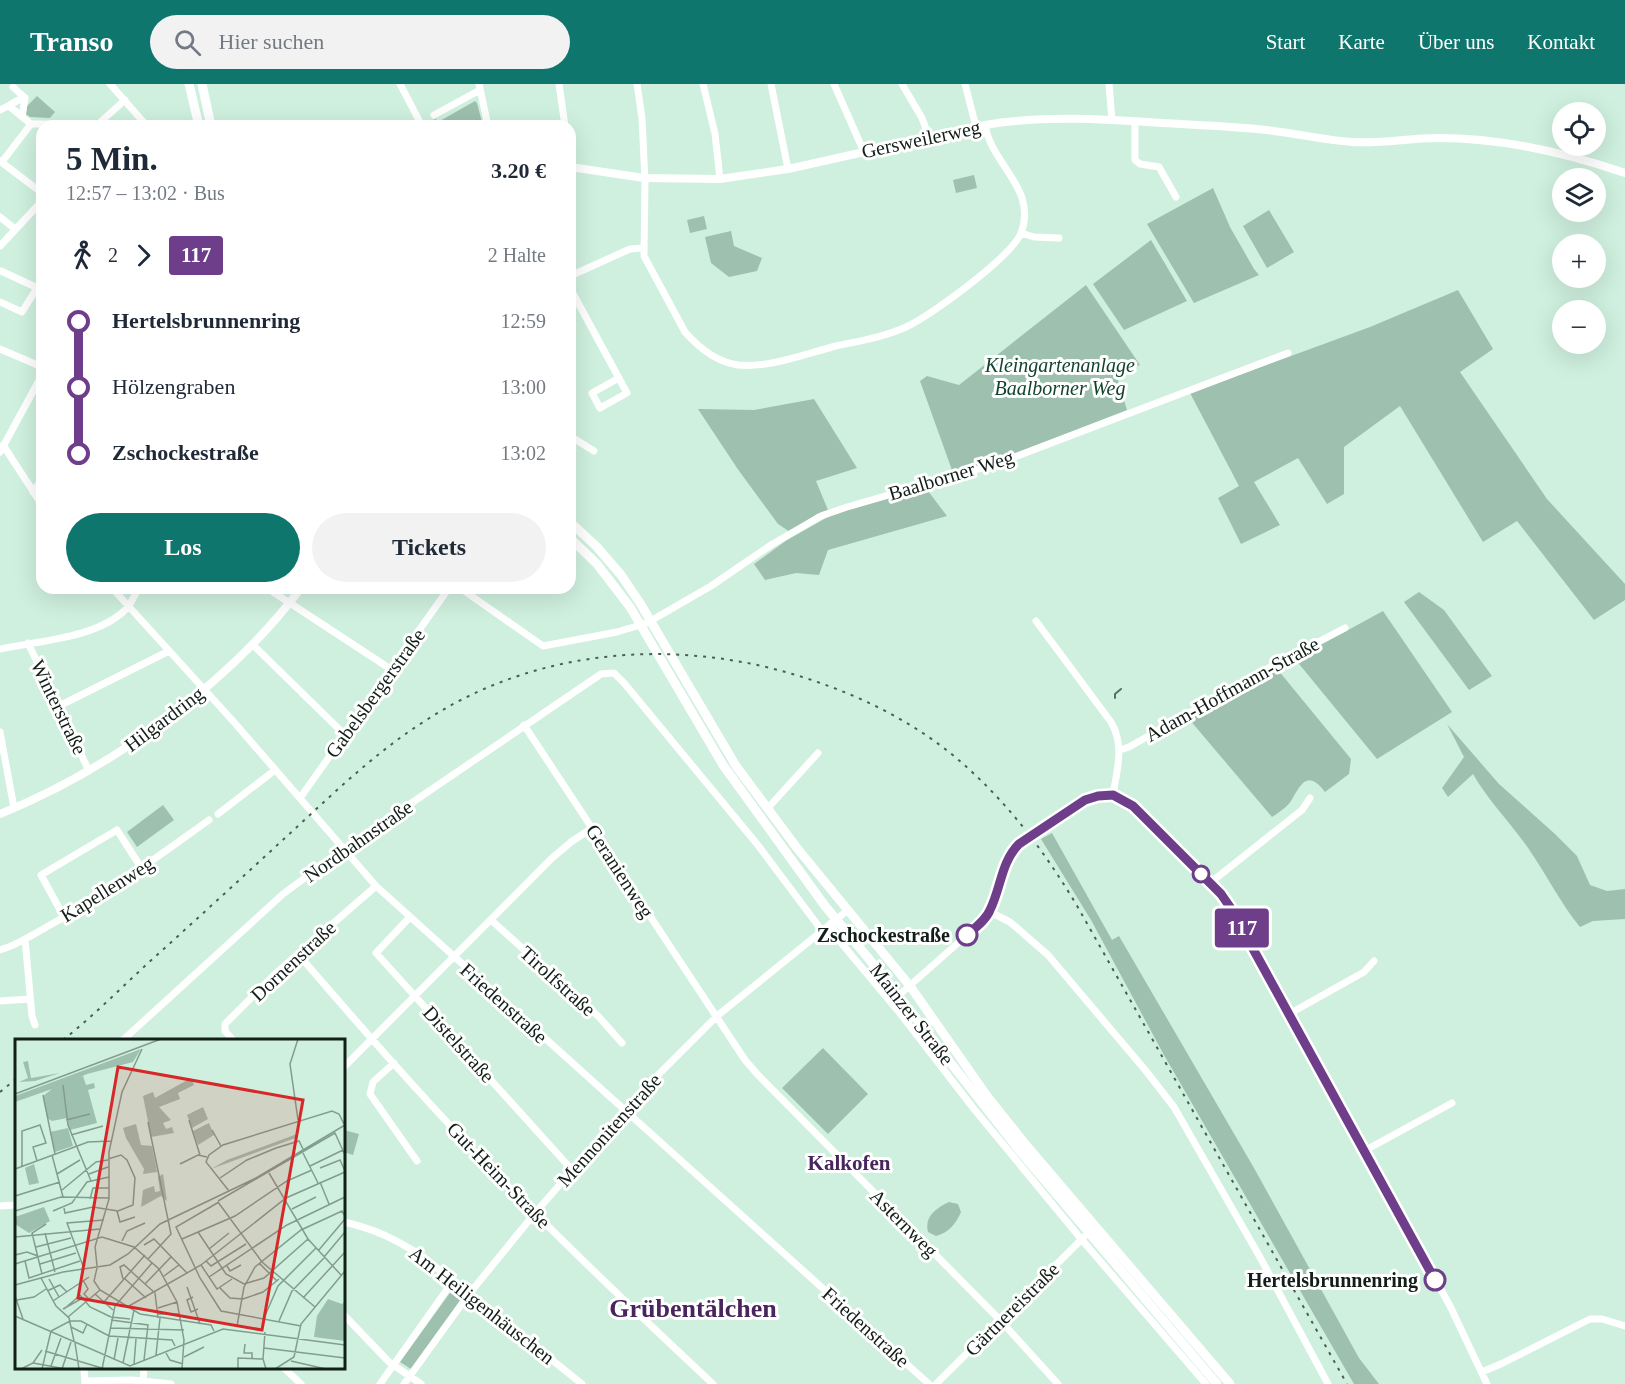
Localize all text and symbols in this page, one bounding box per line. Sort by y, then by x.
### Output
search box [150,15,570,69]
text: Transo [30,26,114,57]
icon: search [171,26,204,59]
text: Hier suchen [219,29,324,54]
text: Start [1266,30,1305,54]
text: Karte [1338,30,1385,54]
text: Über uns [1418,30,1494,54]
text: Kontakt [1527,30,1595,54]
map controls [1552,102,1606,354]
button: locate [1552,102,1606,156]
street label: Gersweilerweg [860,116,983,163]
text: 5 Min. [66,141,158,177]
text: 3.20 € [491,158,546,183]
button: layers [1552,168,1606,222]
text: 12:57 – 13:02 · Bus [66,182,225,204]
button: + [1552,234,1606,288]
icon: walk [66,239,99,272]
icon: forward [127,239,160,272]
text: 117 [181,243,211,267]
text: 2 [108,244,118,266]
text: 2 Halte [488,244,546,266]
button: − [1552,300,1606,354]
text: Hertelsbrunnenring [112,308,300,333]
text: 12:59 [500,310,546,332]
park label: Kleingartenanlage Baalborner Weg [984,354,1135,400]
text: Hölzengraben [112,374,235,399]
text: 13:00 [500,376,546,398]
text: Zschockestraße [112,440,259,465]
text: 13:02 [500,442,546,464]
street label: Baalborner Weg [886,446,1016,505]
button: Los [66,513,300,582]
button: Tickets [312,513,546,582]
street label: Gabelsbergerstraße [321,624,430,762]
street label: Adam-Hoffmann-Straße [1141,632,1323,746]
street label: Winterstraße [27,656,91,758]
street label: Hilgardring [120,682,208,757]
street label: Nordbahnstraße [299,795,417,887]
street label: Geranienweg [581,820,658,922]
street label: Kapellenweg [56,852,158,927]
unlabelled marker [1192,865,1210,883]
line badge: 117 [1208,908,1276,948]
street label: Dornenstraße [246,916,340,1006]
text: 117 [1227,916,1257,940]
place label: Zschockestraße [817,924,950,946]
marker: Zschockestraße [956,924,978,946]
street label: Tirolfstraße [516,941,600,1021]
street label: Friedenstraße [456,958,552,1048]
street label: Mainzer Straße [866,959,959,1069]
street label: Distelstraße [419,1001,499,1087]
inset map [15,1039,345,1369]
street label: Mennonitenstraße [553,1069,666,1191]
street label: Gut-Heim-Straße [443,1117,555,1233]
district label: Kalkofen [808,1151,891,1175]
street label: Asternweg [865,1185,942,1262]
street label: Am Heiligenhäuschen [404,1241,559,1369]
street label: Gärtnereistraße [961,1258,1063,1360]
place label: Hertelsbrunnenring [1247,1269,1418,1292]
marker: Hertelsbrunnenring [1424,1269,1446,1291]
street label: Friedenstraße [818,1282,914,1372]
district label: Grübentälchen [609,1294,777,1323]

